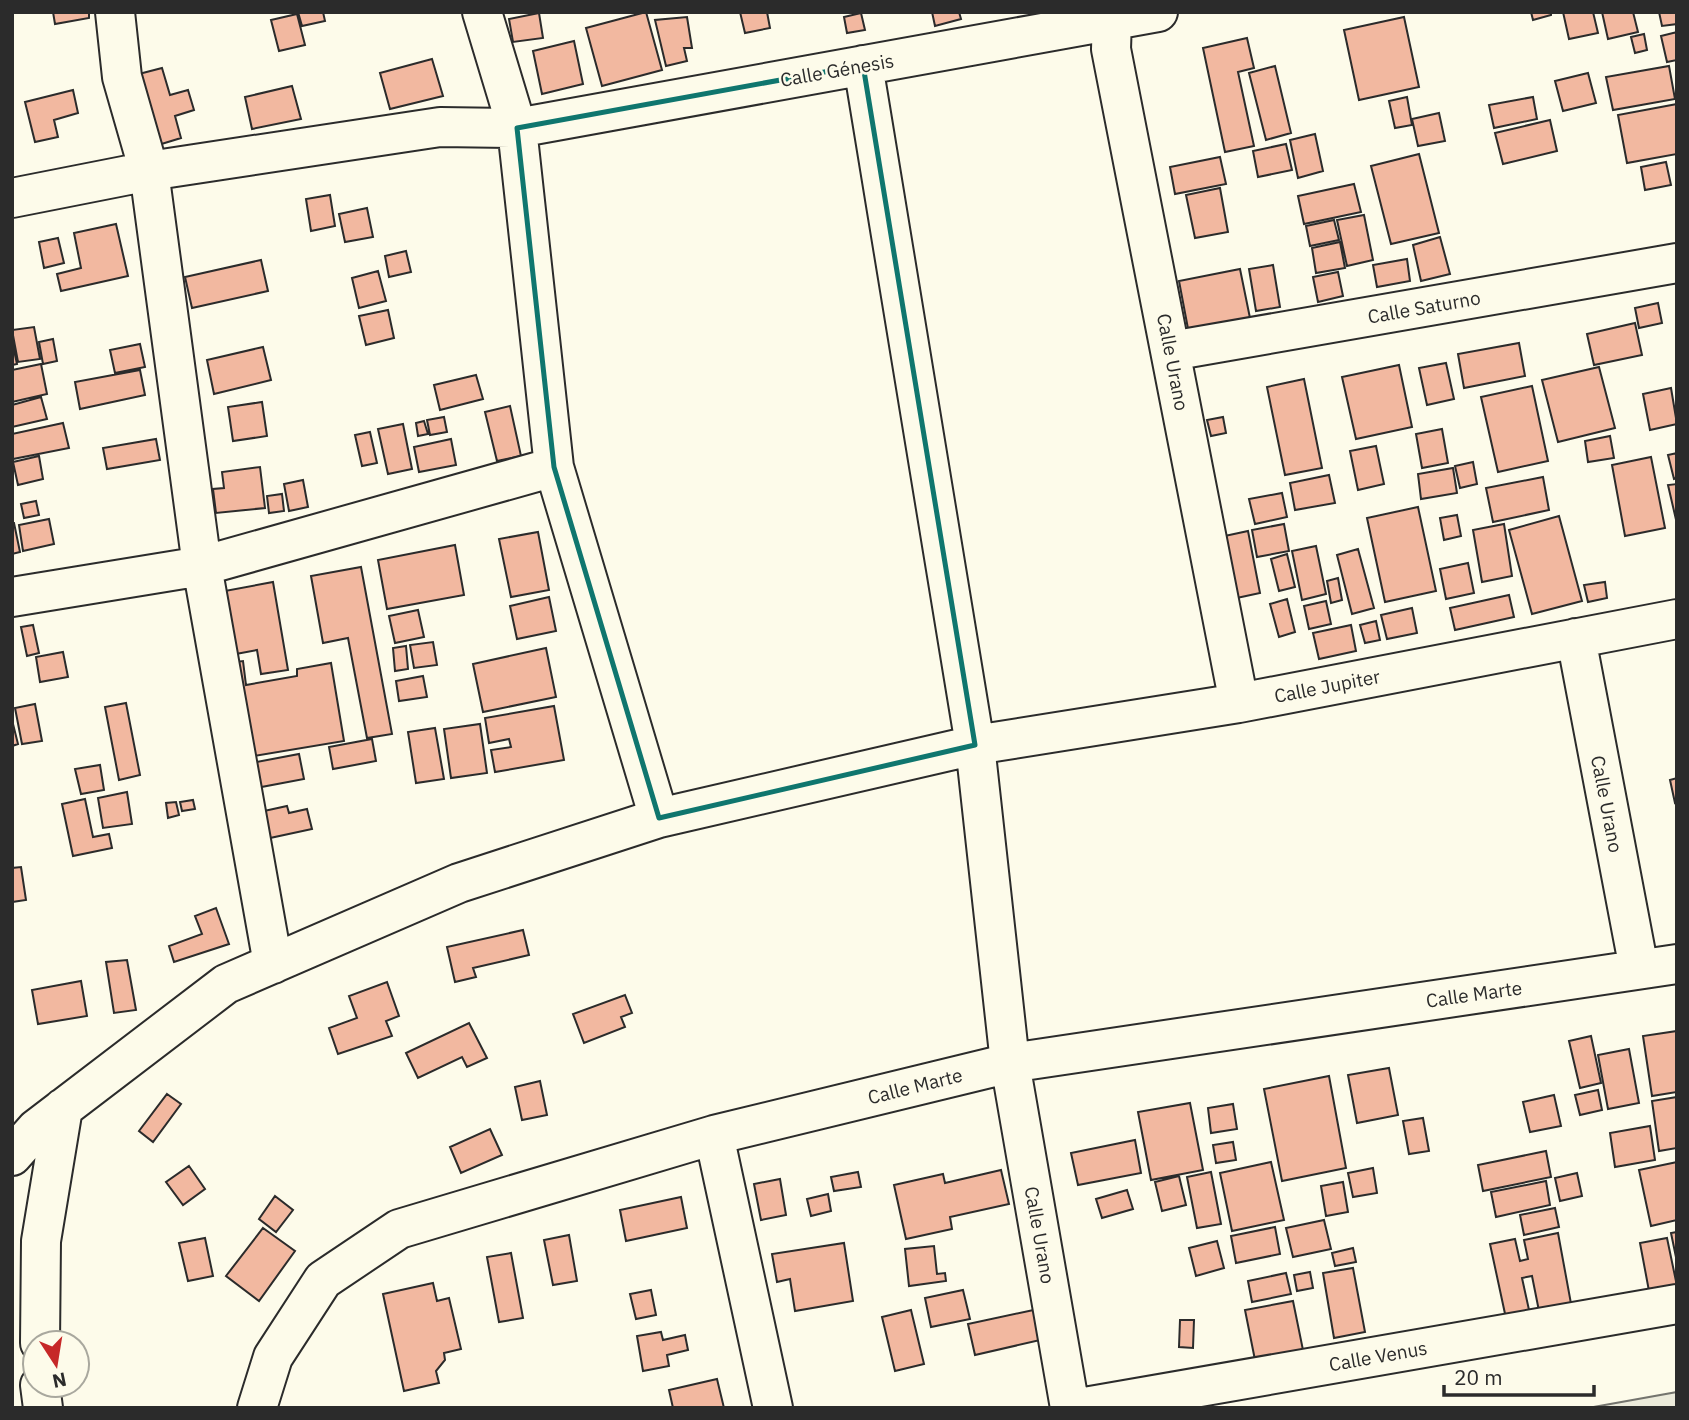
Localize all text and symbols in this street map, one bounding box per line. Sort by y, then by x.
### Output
street label: Calle Génesis [778,48,896,92]
street label: Calle Saturno [1366,285,1482,329]
street label: Calle Urano [1152,311,1194,413]
street label: Calle Jupiter [1272,664,1382,708]
street label: Calle Urano [1586,753,1628,855]
street label: Calle Marte [1424,975,1524,1013]
street label: Calle Marte [865,1063,965,1109]
street label: Calle Urano [1020,1184,1060,1286]
north arrow [21,1329,91,1399]
street label: Calle Venus [1327,1336,1429,1376]
scale bar [1444,1354,1594,1398]
text: 20 m [1454,1363,1503,1391]
text: N [50,1367,69,1394]

